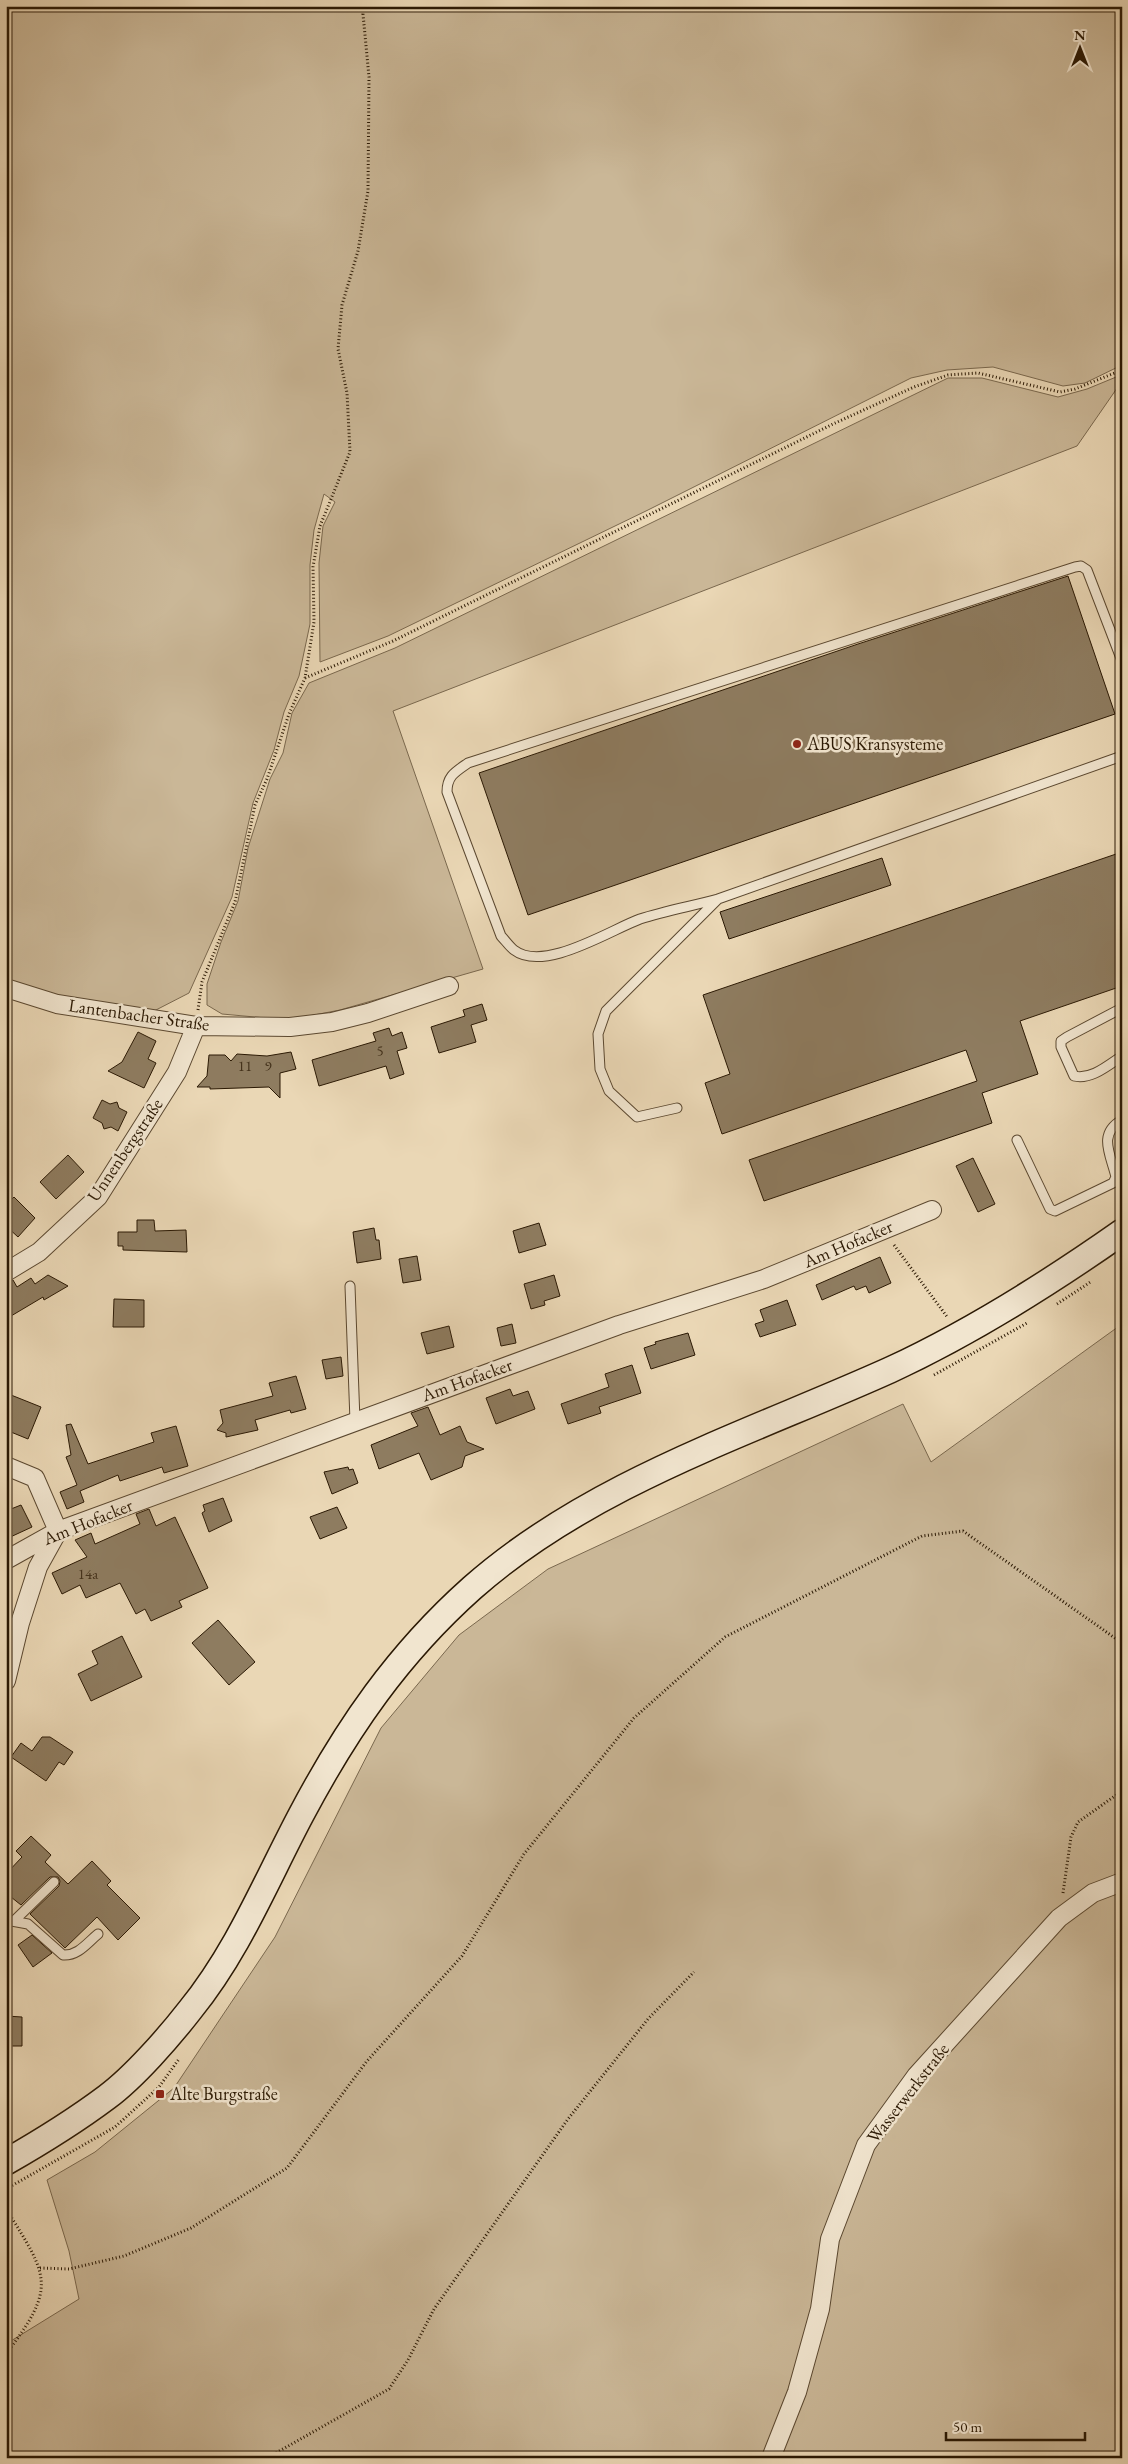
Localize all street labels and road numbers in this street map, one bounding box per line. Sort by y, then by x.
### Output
street label: Lantenbacher Straße [67,993,211,1036]
street label: Unnenbergstraße [82,1094,168,1206]
street label: Am Hofacker [799,1214,896,1273]
street label: Am Hofacker [417,1353,515,1407]
street label: Am Hofacker [39,1493,136,1550]
street label: Wasserwerkstraße [861,2038,954,2147]

